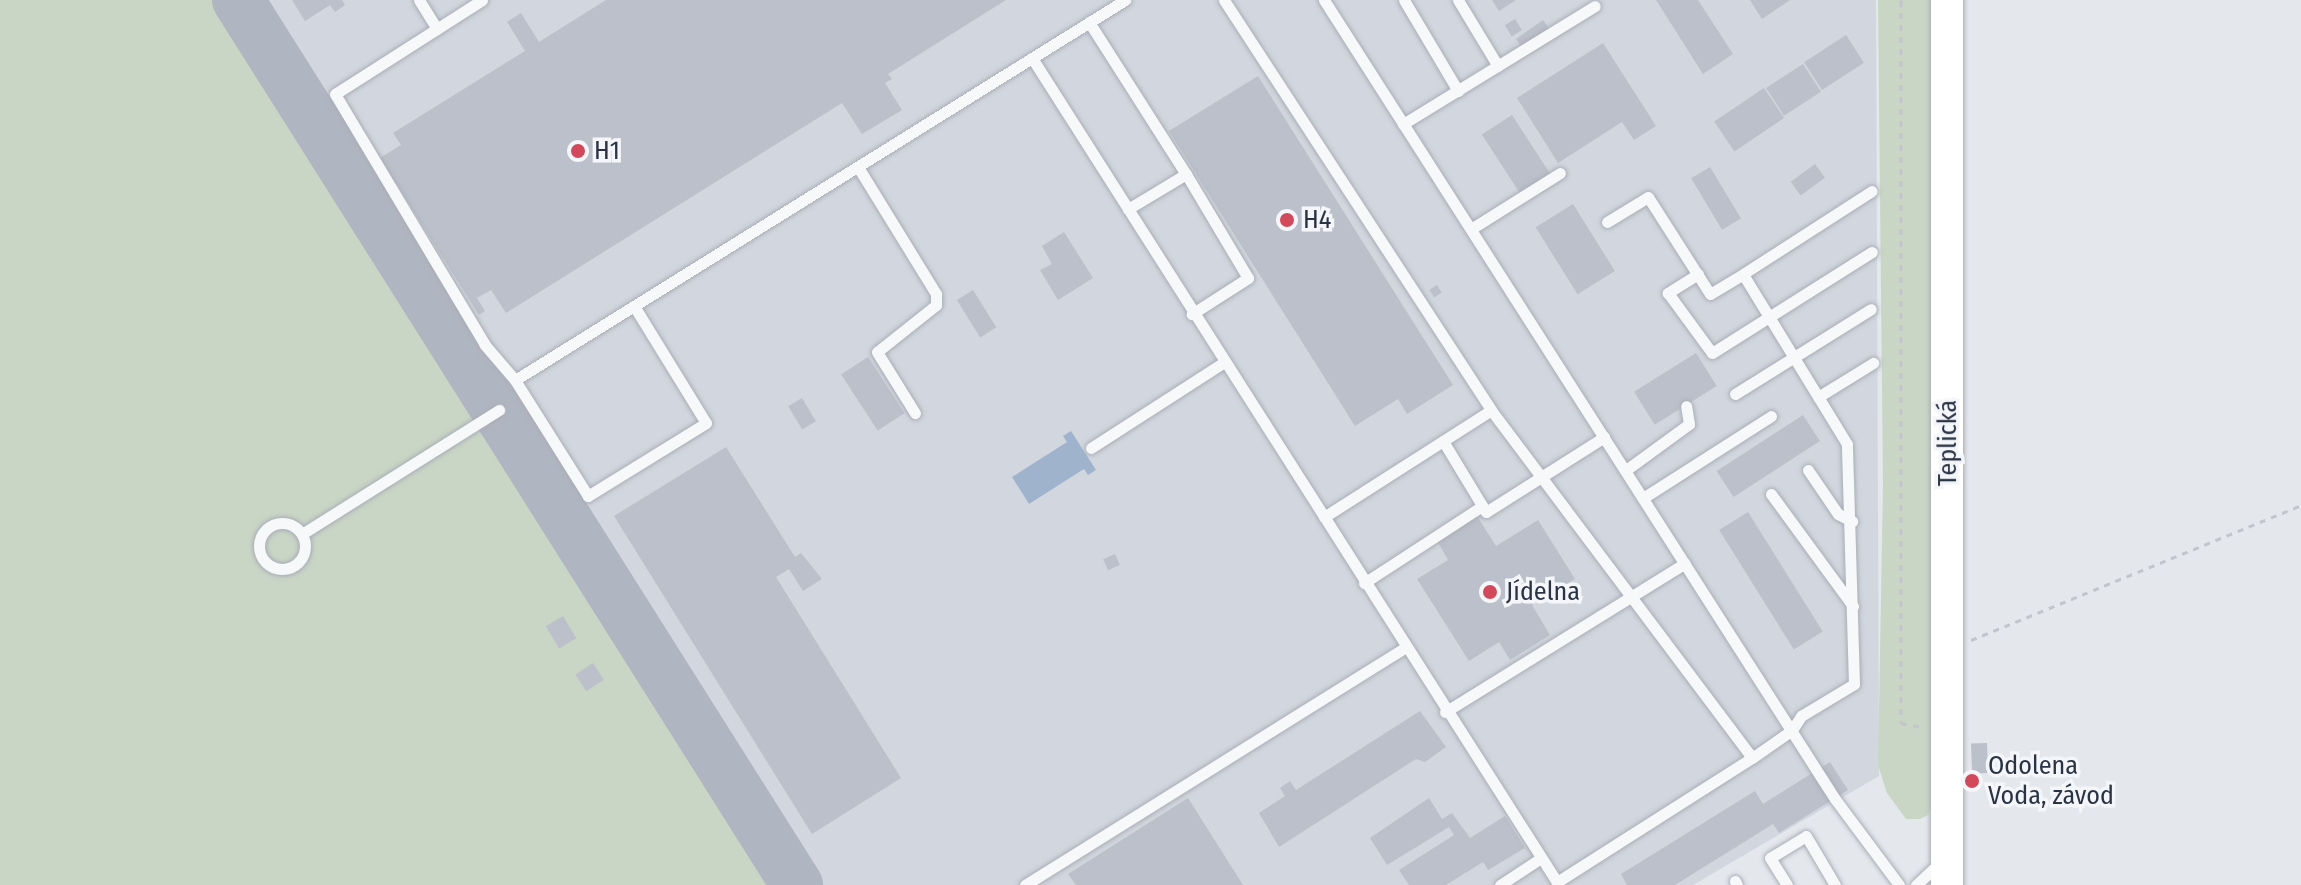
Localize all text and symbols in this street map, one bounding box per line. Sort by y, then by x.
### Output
place label: H1 [594,135,620,167]
marker: H1 [569,142,587,160]
place label: H4 [1303,204,1331,236]
marker: H4 [1278,211,1296,229]
street label: Teplická [1932,400,1964,486]
place label: Jídelna [1506,576,1580,608]
marker: Jídelna [1481,583,1499,601]
place label: Odolena Voda, závod [1988,750,2114,812]
marker: Odolena Voda, závod [1963,772,1981,790]

